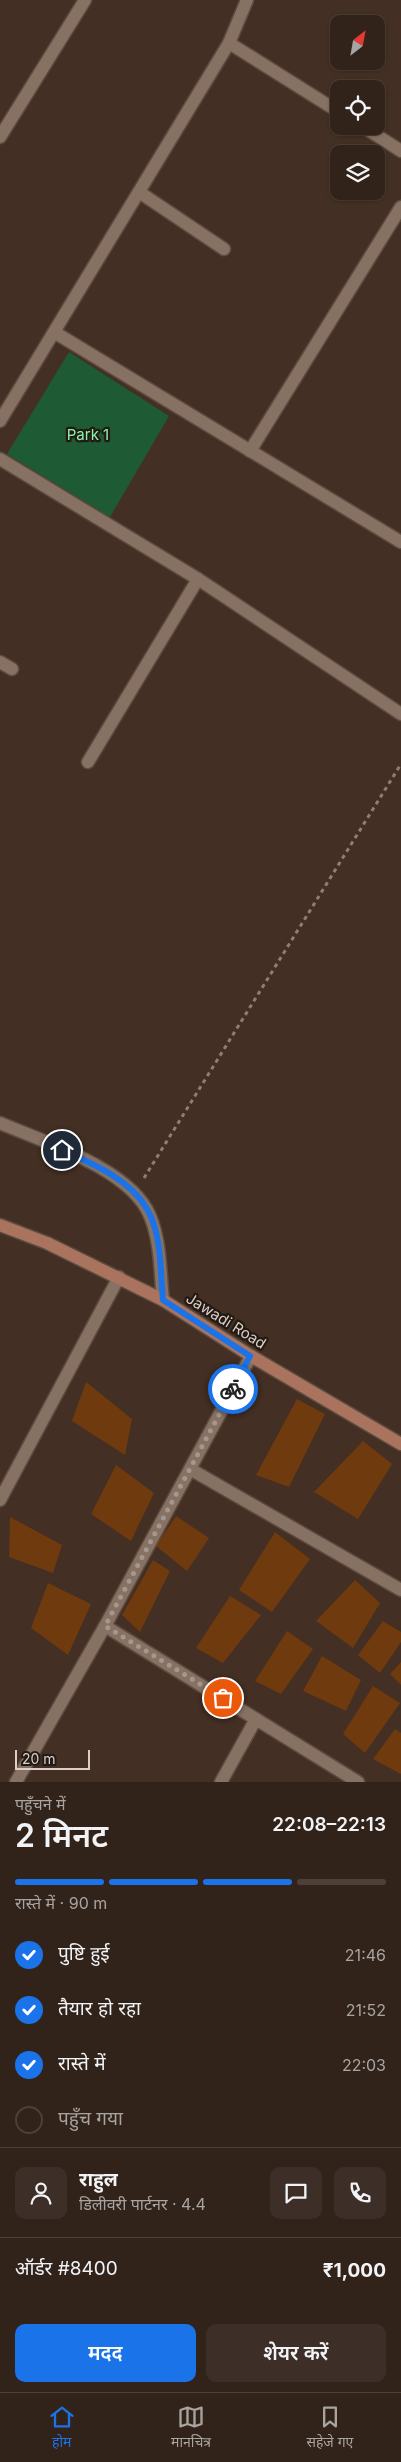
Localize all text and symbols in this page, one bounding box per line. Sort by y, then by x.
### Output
north arrow [330,15,385,70]
map controls [330,15,385,200]
button: locate [330,80,385,135]
button: layers [330,145,385,200]
park label: Park 1 [67,425,109,444]
pin [41,1129,83,1171]
icon: home [48,1136,76,1164]
street label: Jawadi Road [183,1288,270,1353]
courier [208,1364,258,1414]
icon: bike [219,1375,247,1403]
pin [202,1677,244,1719]
icon: bag [209,1684,237,1712]
scale bar [15,1747,90,1770]
text: 20 m [22,1750,56,1767]
text: पहुँचने में [15,1794,66,1814]
text: 22:08–22:13 [272,1813,386,1836]
text: 2 मिनट [15,1816,108,1855]
text: रास्ते में · 90 m [15,1893,107,1913]
icon: check [15,1941,43,1969]
text: पुष्टि हुई [58,1942,110,1965]
text: 21:46 [345,1945,386,1965]
icon: check [15,1996,43,2024]
text: तैयार हो रहा [58,1997,141,2020]
text: 21:52 [346,2000,386,2020]
icon: check [15,2051,43,2079]
text: रास्ते में [58,2052,106,2075]
text: 22:03 [342,2055,386,2075]
text: पहुँच गया [58,2107,123,2130]
button: person [15,2167,67,2219]
button: chat [270,2167,322,2219]
button: phone [334,2167,386,2219]
text: राहुल [79,2168,118,2191]
text: डिलीवरी पार्टनर · 4.4 [79,2194,206,2214]
text: ऑर्डर #8400 [15,2257,118,2280]
text: ₹1,000 [323,2259,386,2282]
button: मदद [15,2324,196,2382]
button: शेयर करें [206,2324,386,2382]
tab: होम [48,2403,76,2453]
tab: मानचित्र [171,2403,211,2453]
tab: सहेजे गए [306,2403,353,2453]

